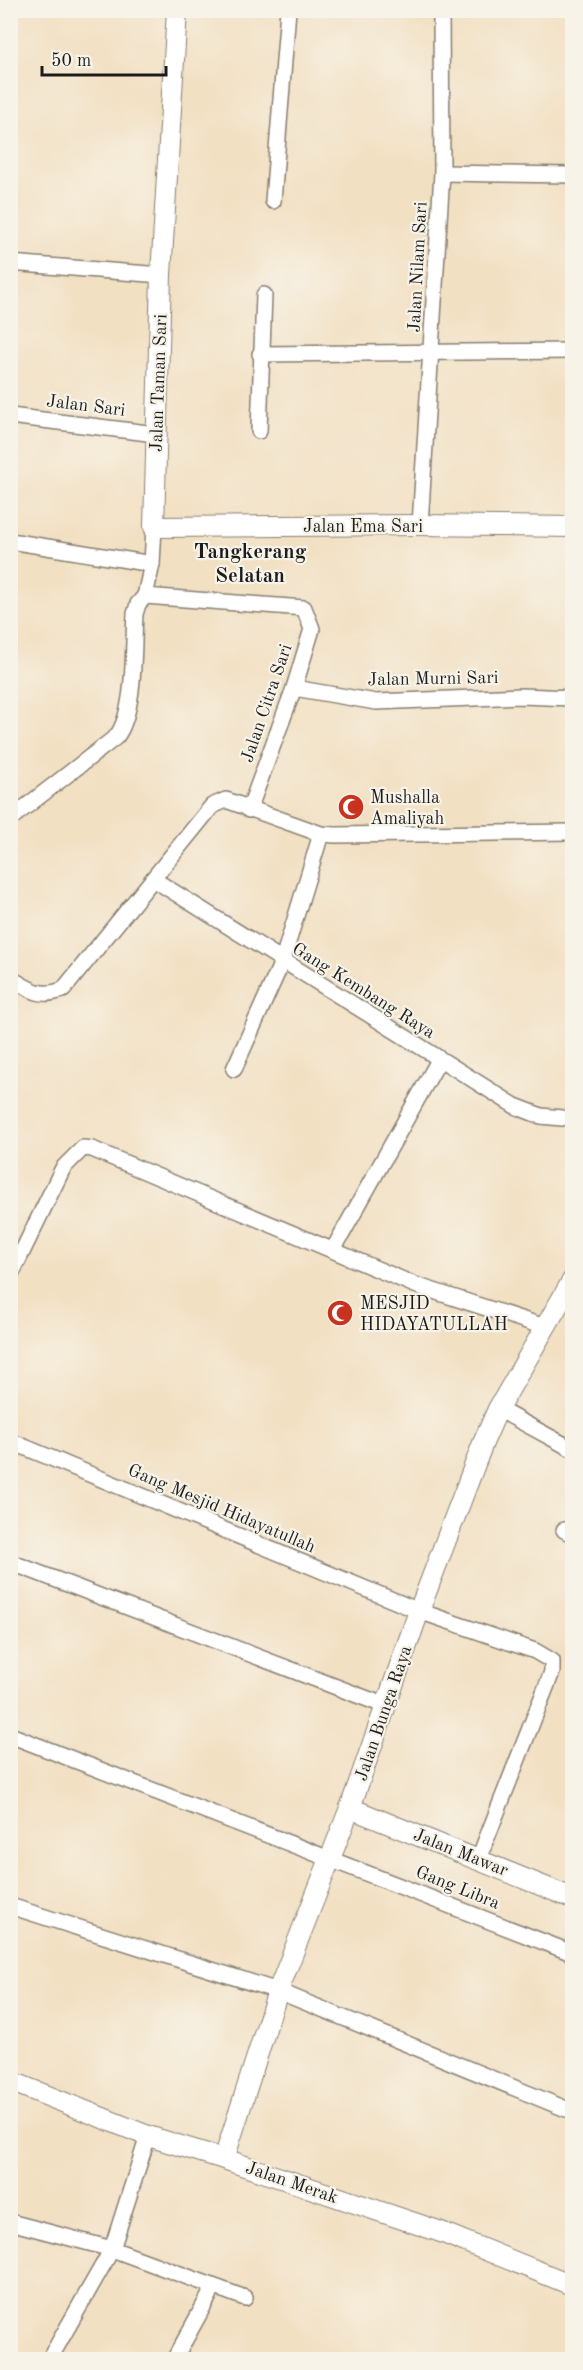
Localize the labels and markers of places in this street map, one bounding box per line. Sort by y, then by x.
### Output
place label: Mushalla Amaliyah [370,789,445,828]
mosque icon: Mushalla Amaliyah [336,792,366,822]
place label: MESJID HIDAYATULLAH [360,1295,508,1334]
mosque icon: MESJID HIDAYATULLAH [325,1298,355,1328]

